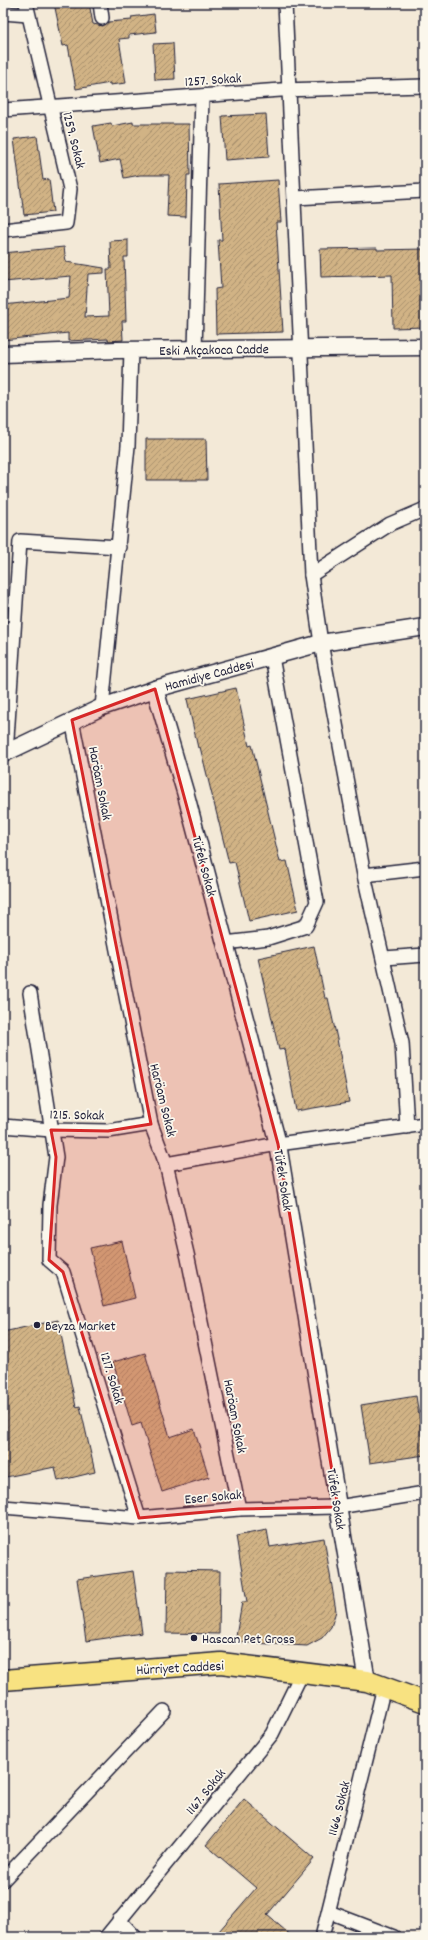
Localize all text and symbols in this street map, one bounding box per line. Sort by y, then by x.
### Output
street label: 1257. Sokak [184,69,243,93]
street label: 1259. Sokak [56,110,90,171]
street label: Eski Akçakoca Cadde [159,340,269,362]
street label: Hamidiye Caddesi [163,654,257,697]
street label: Haröam Sokak [82,745,116,822]
street label: Tüfek Sokak [185,834,221,899]
street label: Haröam Sokak [143,1062,181,1140]
street label: 1215. Sokak [49,1106,105,1126]
street label: Tüfek Sokak [267,1148,297,1213]
place label: Beyza Market [45,1317,116,1337]
marker: Beyza Market [32,1320,42,1330]
street label: 1217. Sokak [94,1350,129,1407]
street label: Haröam Sokak [217,1378,251,1455]
street label: Tüfek Sokak [320,1467,350,1532]
street label: Eser Sokak [184,1486,243,1510]
place label: Hascan Pet Gross [202,1630,295,1650]
marker: Hascan Pet Gross [189,1633,199,1643]
street label: Hürriyet Caddesi [136,1657,225,1681]
street label: 1167. Sokak [182,1765,232,1820]
street label: 1166. Sokak [323,1779,356,1838]

